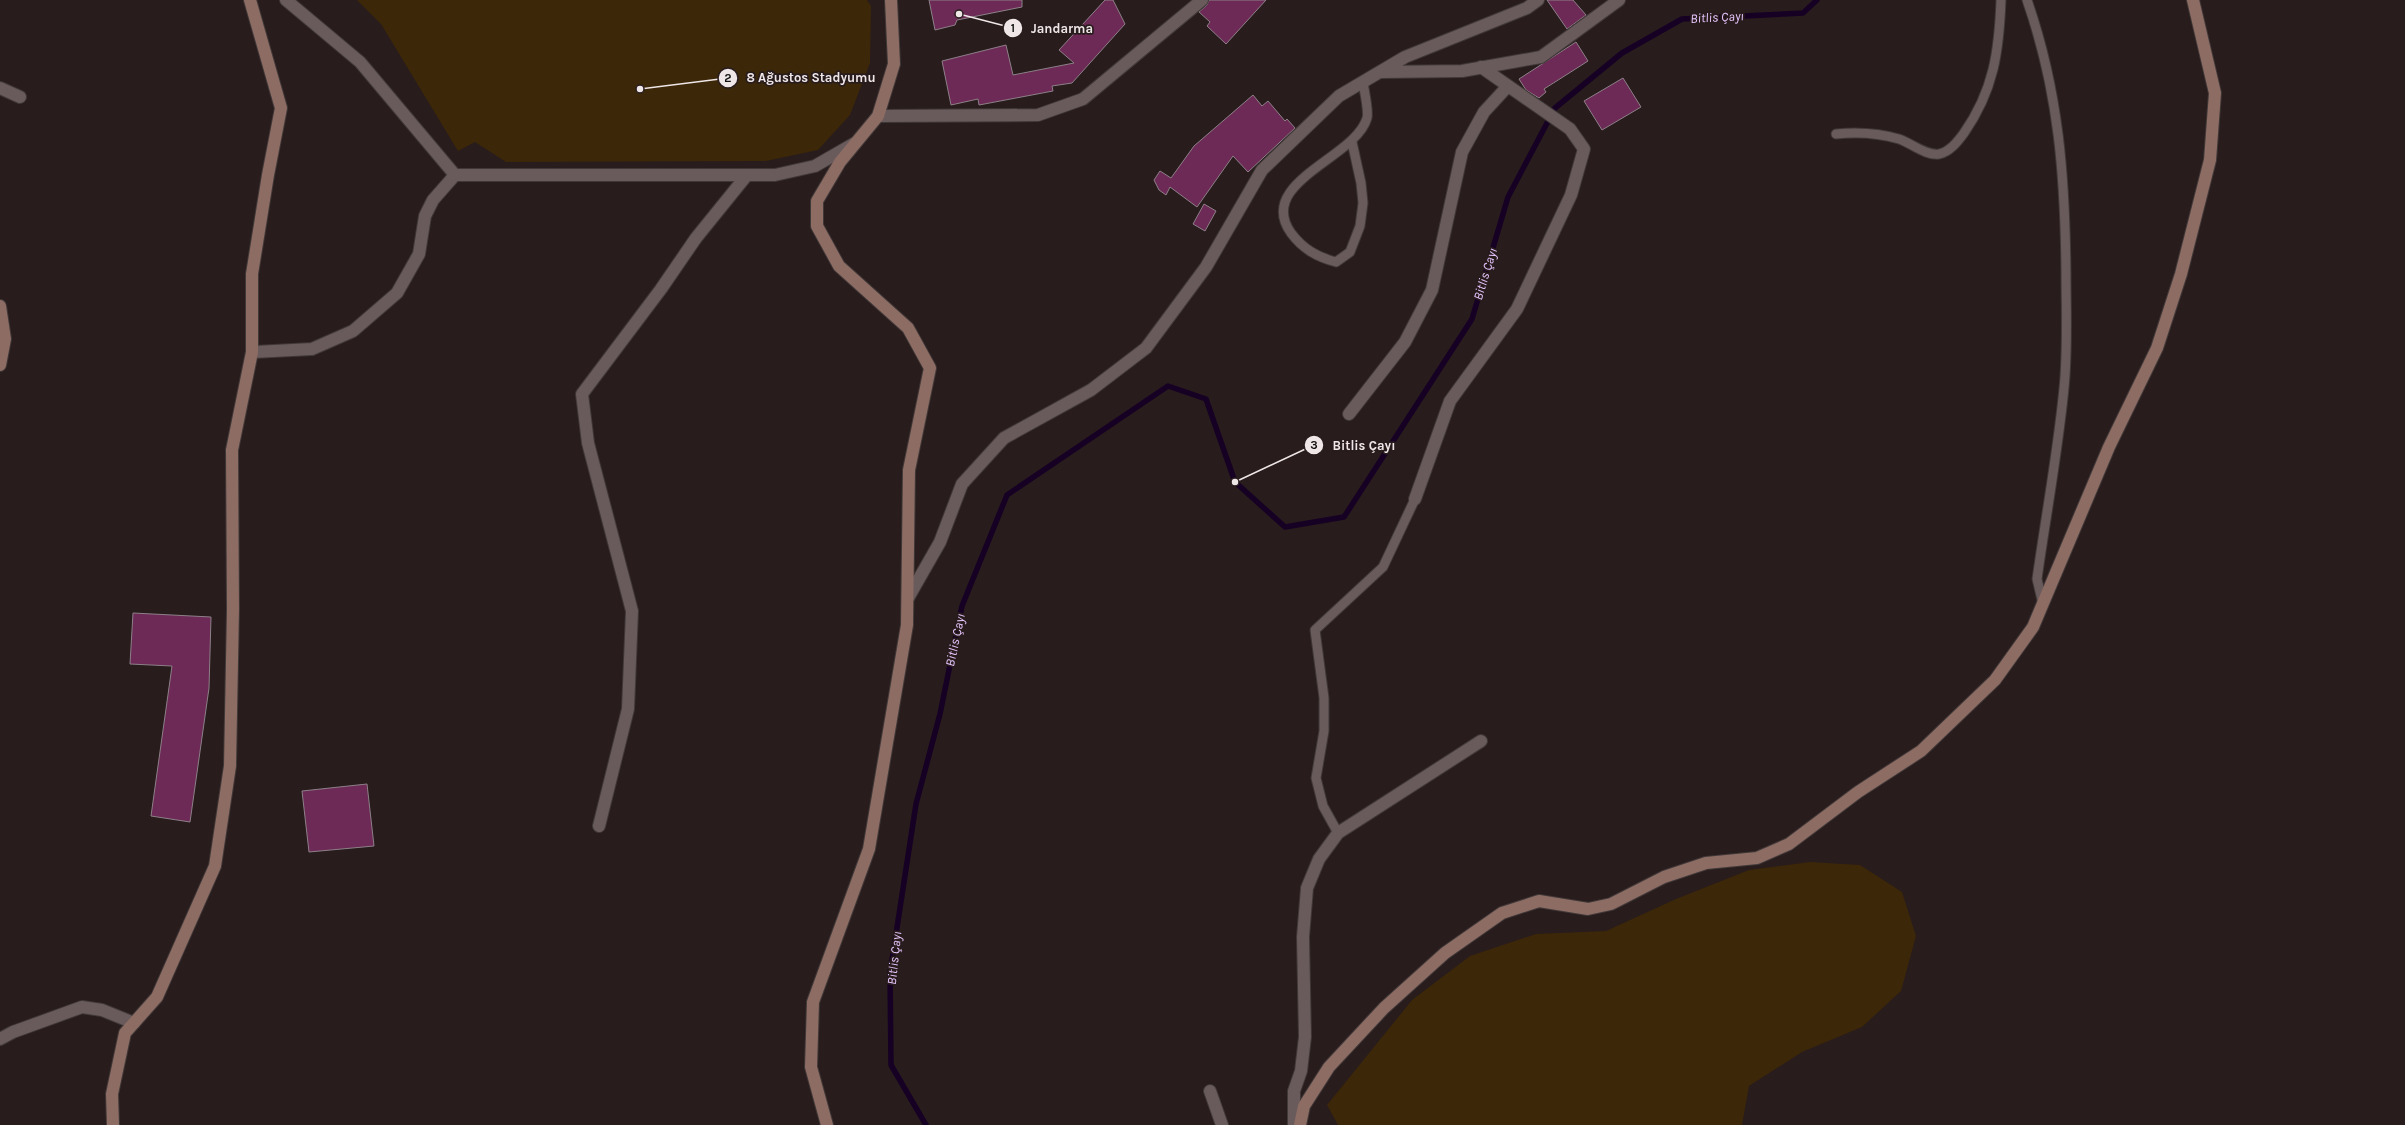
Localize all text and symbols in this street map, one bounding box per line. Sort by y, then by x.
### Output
water label: Bitlis Çayı [1690,8,1744,26]
callout: Jandarma [1003,16,1101,41]
text: 1 [1011,21,1015,35]
text: Jandarma [1031,21,1093,36]
callout: 8 Ağustos Stadyumu [718,65,884,90]
text: 8 Ağustos Stadyumu [746,70,876,85]
text: 2 [724,71,732,85]
water label: Bitlis Çayı [1470,246,1500,302]
callout: Bitlis Çayı [1304,433,1403,458]
text: 3 [1310,438,1318,452]
text: Bitlis Çayı [1333,438,1395,453]
water label: Bitlis Çayı [942,612,968,668]
water label: Bitlis Çayı [884,930,904,986]

